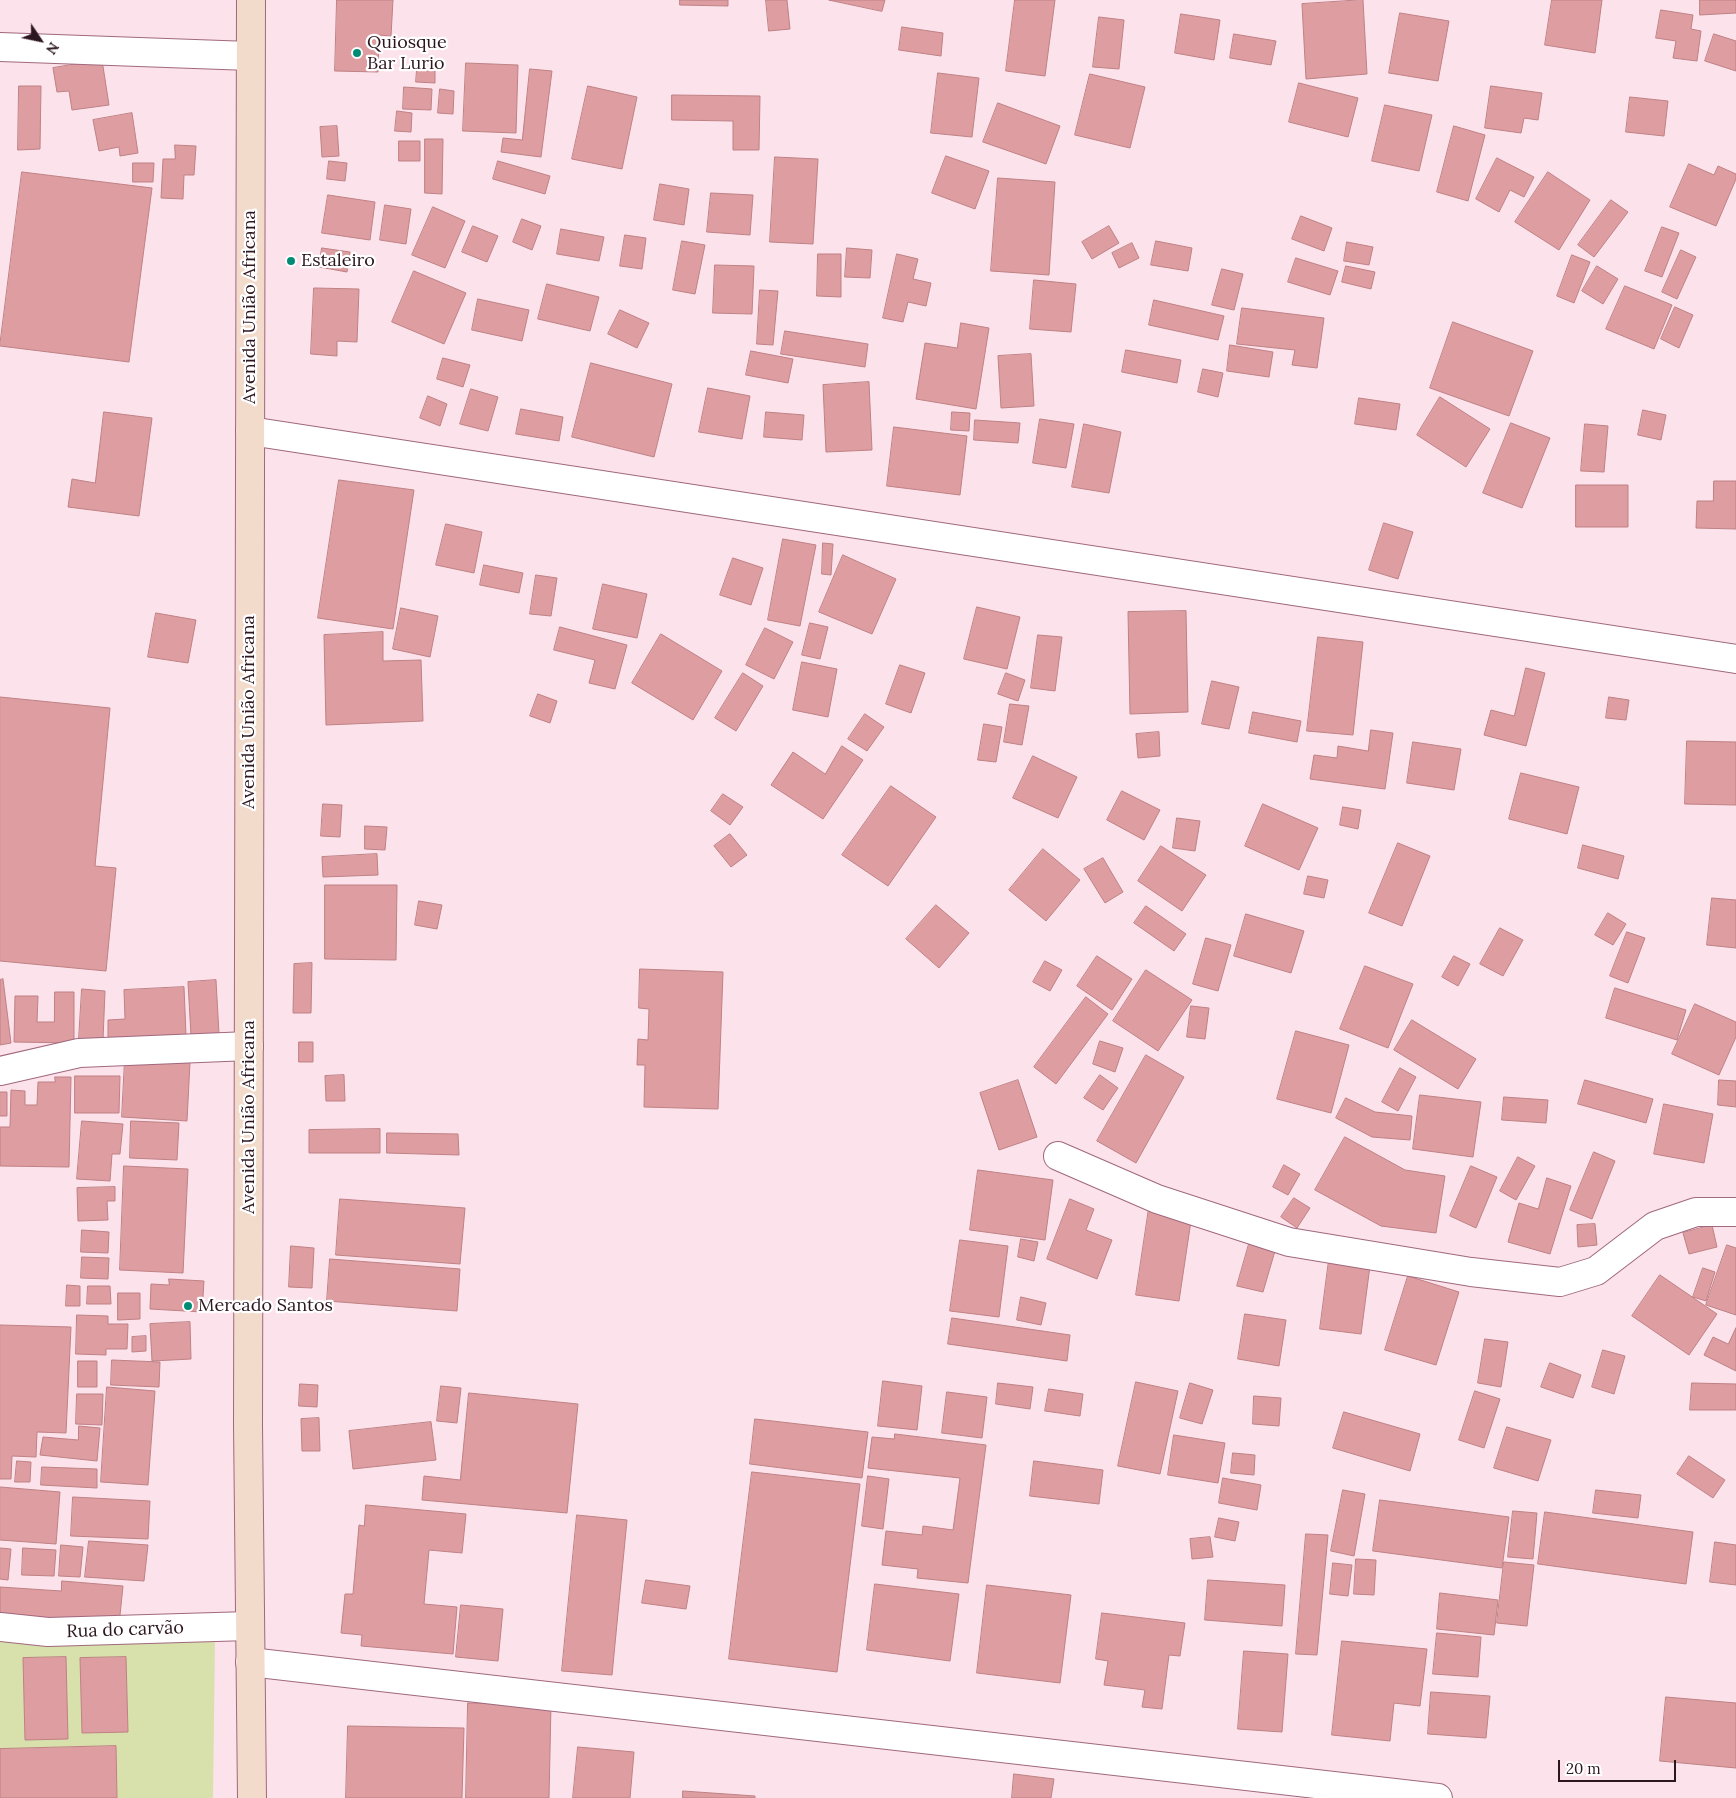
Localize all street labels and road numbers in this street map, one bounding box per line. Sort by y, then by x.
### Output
street label: Avenida União Africana [239,210,261,404]
street label: Avenida União Africana [238,615,260,809]
street label: Avenida União Africana [238,1020,260,1214]
street label: Rua do carvão [66,1617,184,1643]

